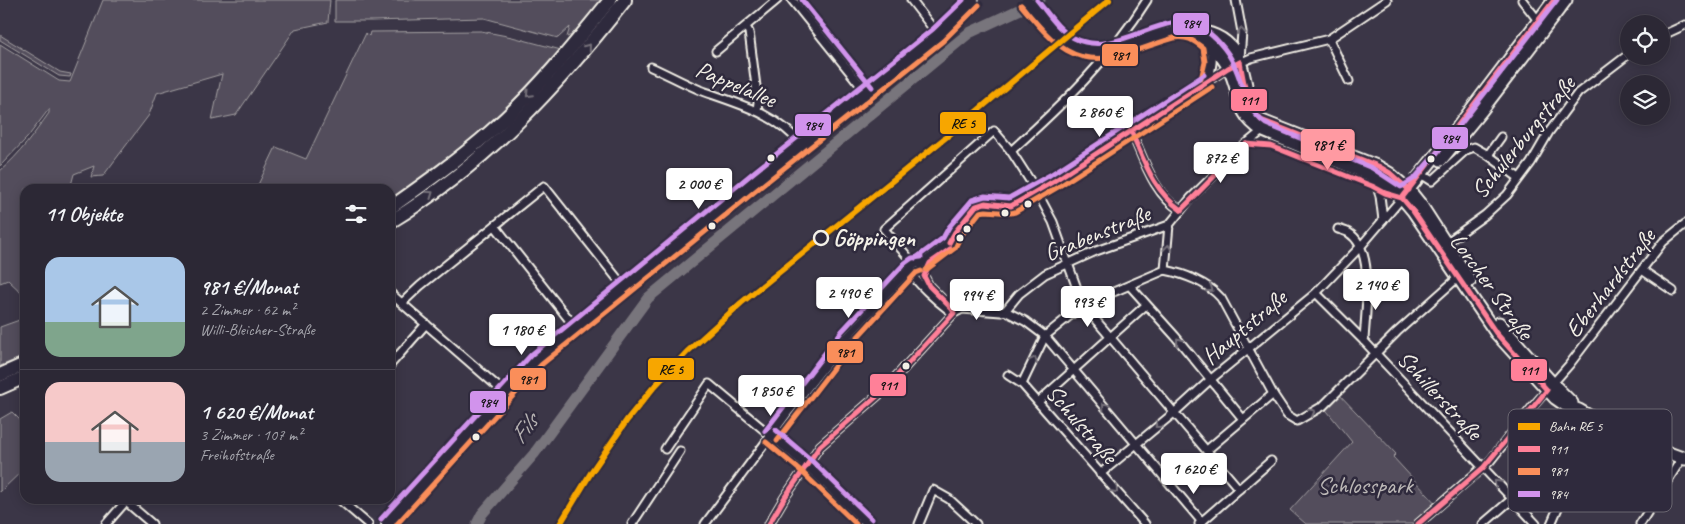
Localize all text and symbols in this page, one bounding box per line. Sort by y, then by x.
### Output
line badge: 984 [1172,12,1210,36]
text: 984 [1182,15,1202,32]
map controls [1620,15,1670,125]
button: locate [1620,15,1670,65]
one-way arrow [1236,27,1247,35]
line badge: 981 [1101,43,1139,67]
one-way arrow [583,44,591,53]
text: 981 [1111,47,1131,64]
street label: Pappelallee [691,54,783,115]
street label: Schulerburgstraße [1464,68,1583,204]
button: layers [1620,75,1670,125]
one-way arrow [526,88,535,97]
line badge: 911 [1230,88,1268,112]
text: 911 [1240,92,1260,109]
pin: 2 860 € [1054,96,1146,138]
text: 2 860 € [1078,102,1122,122]
line badge: RE 5 [939,111,987,135]
line badge: 984 [794,113,832,137]
text: RE 5 [951,115,977,132]
text: 984 [804,117,824,134]
line badge: 984 [1431,126,1469,150]
pin: 981 € [1293,128,1363,171]
text: 984 [1441,130,1461,147]
text: 981 € [1312,135,1344,155]
pin: 872 € [1186,142,1256,184]
text: 872 € [1205,148,1237,168]
unlabelled marker [766,153,776,163]
unlabelled marker [1426,154,1436,164]
pin: 2 000 € [653,168,745,210]
text: 2 000 € [677,174,721,194]
one-way arrow [425,191,434,200]
street label: Grabenstraße [1040,197,1156,268]
unlabelled marker [1023,199,1033,209]
icon: filters [342,200,370,228]
text: 11 Objekte [45,201,122,227]
unlabelled marker [1000,208,1010,218]
unlabelled marker [707,221,717,231]
street label: Eberhardstraße [1558,221,1663,344]
place label: Göppingen [833,223,916,253]
unlabelled marker [962,224,972,234]
street label: Lorcher Straße [1443,227,1542,347]
marker: Göppingen [813,230,829,246]
unlabelled marker [955,233,965,243]
one-way arrow [1162,243,1173,251]
pin: 2 140 € [1330,268,1422,311]
text: 981 €/Monat [200,274,298,300]
text: 2 140 € [1354,275,1398,295]
pin: 2 490 € [803,276,895,319]
icon: home [85,277,145,337]
pin: 994 € [942,278,1012,321]
street label: Hauptstraße [1195,281,1294,371]
text: 2 490 € [827,283,871,303]
one-way arrow [1204,283,1214,292]
text: 994 € [961,285,993,305]
pin: 993 € [1053,286,1123,328]
text: 993 € [1072,292,1104,312]
text: 2 Zimmer · 62 m² [200,300,295,320]
pin: 1 180 € [476,314,568,356]
text: Willi-Bleicher-Straße [200,320,315,340]
text: 1 180 € [500,320,544,340]
one-way arrow [1176,338,1184,347]
line badge: 981 [826,340,864,364]
text: 981 [836,344,856,361]
street label: Schillerstraße [1391,344,1491,448]
one-way arrow [1027,356,1038,365]
line badge: RE 5 [647,357,695,381]
line badge: 911 [1510,358,1548,382]
text: RE 5 [659,361,685,378]
unlabelled marker [901,361,911,371]
text: 911 [1520,362,1540,379]
line badge: 981 [509,367,547,391]
text: 981 [519,371,539,388]
line badge: 911 [869,373,907,397]
pin: 1 850 € [725,374,817,417]
text: 911 [879,377,899,394]
street label: Schulstraße [1039,378,1126,471]
text: 1 850 € [749,381,793,401]
line badge: 984 [469,390,507,414]
text: 984 [479,394,499,411]
text: 1 620 €/Monat [200,399,313,425]
icon: home [85,402,145,462]
one-way arrow [1102,403,1110,412]
water label: Fils [502,404,548,450]
one-way arrow [1306,409,1315,419]
legend [1508,409,1672,512]
text: Bahn RE 5 [1549,418,1603,435]
one-way arrow [1155,420,1164,428]
text: 3 Zimmer · 107 m² [200,425,302,445]
unlabelled marker [471,432,481,442]
text: 911 [1549,441,1569,458]
text: Freihofstraße [200,445,274,465]
pin: 1 620 € [1148,452,1240,495]
text: 1 620 € [1172,459,1216,479]
text: 981 [1549,463,1569,480]
park label: Schlosspark [1317,470,1415,500]
one-way arrow [1494,480,1503,489]
one-way arrow [1109,485,1118,494]
text: 984 [1549,486,1570,503]

